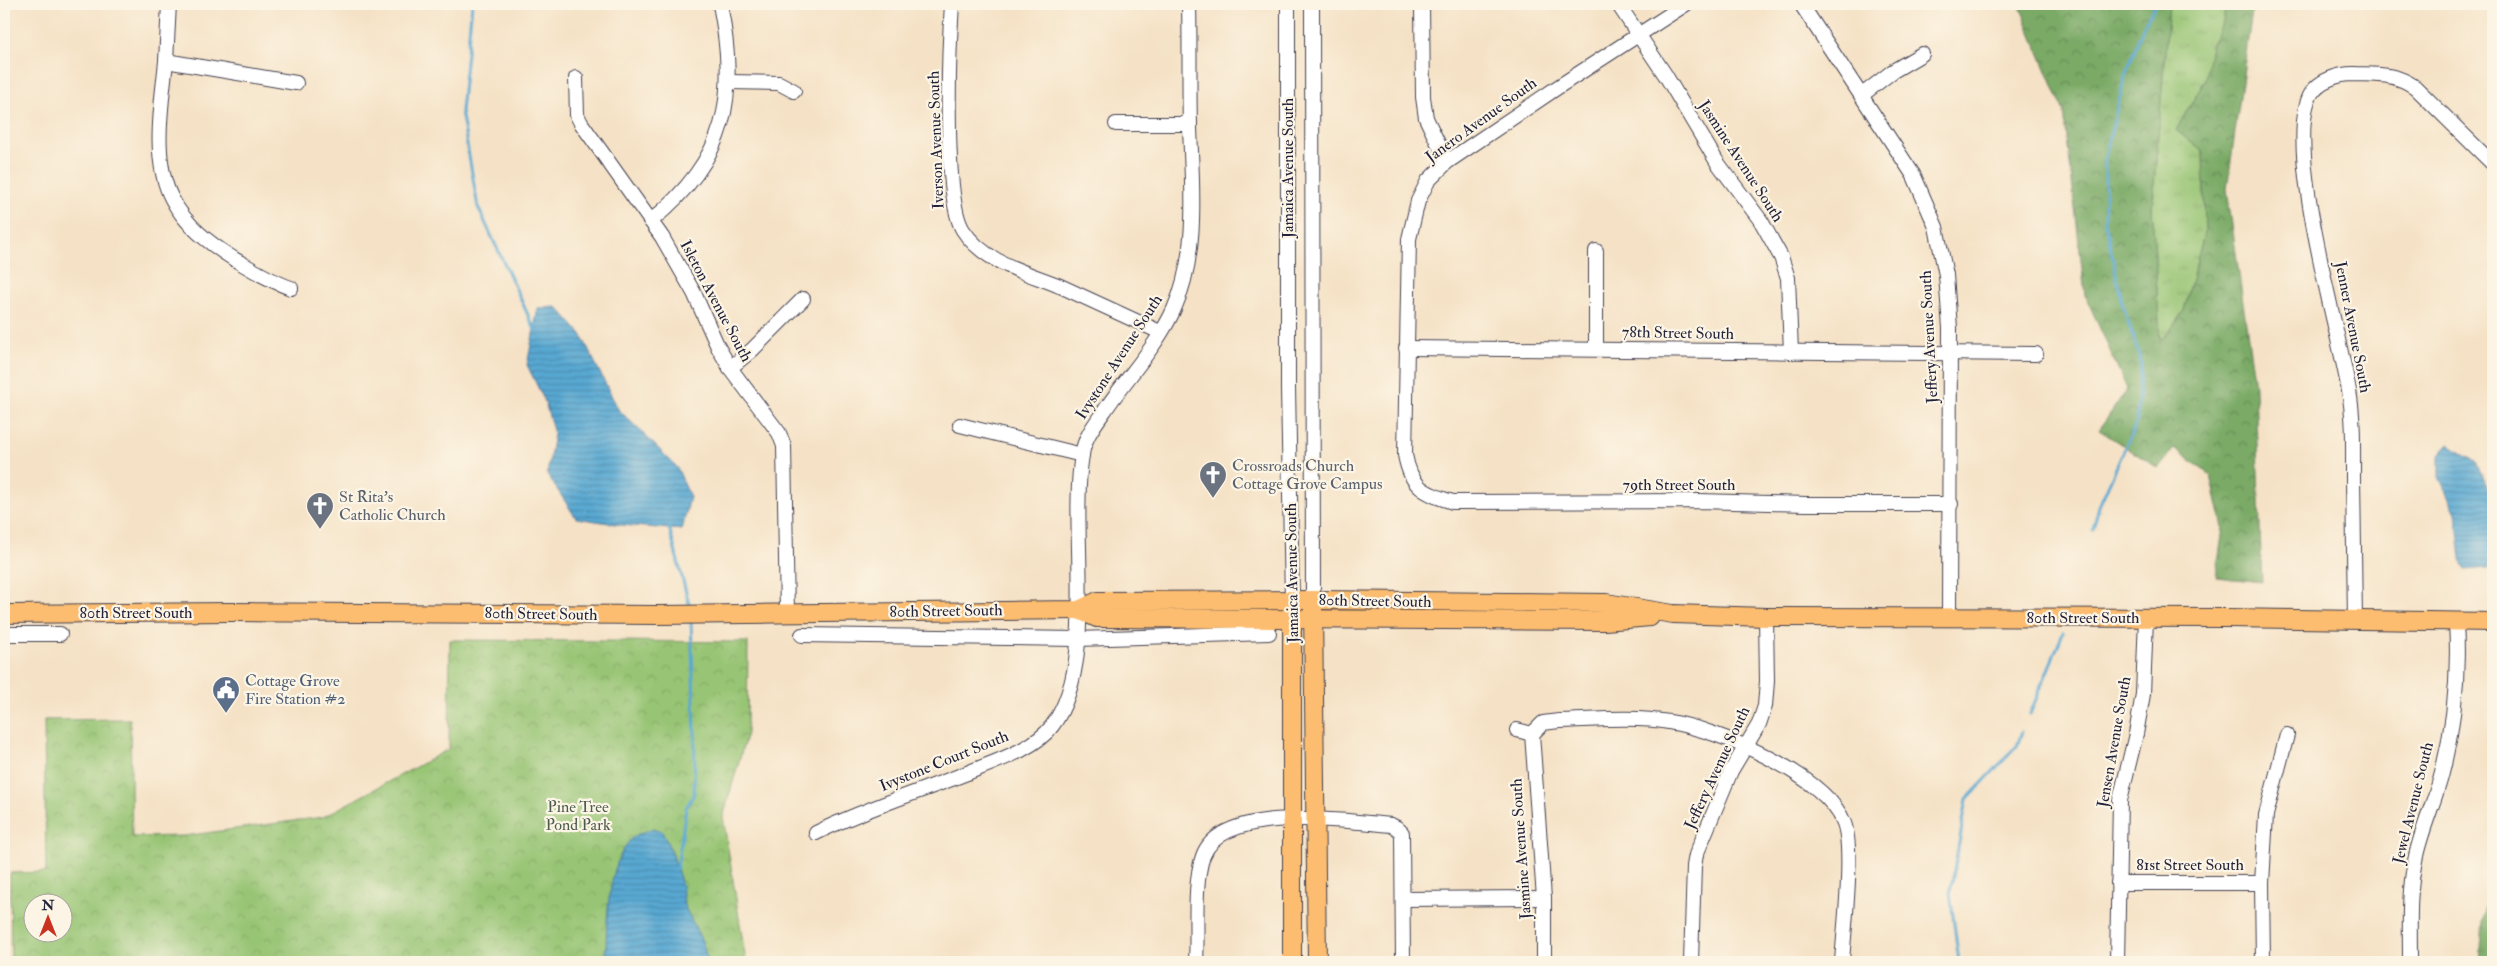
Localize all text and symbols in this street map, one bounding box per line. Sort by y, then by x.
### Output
street label: Iverson Avenue South [924,70,948,210]
street label: Janero Avenue South [1421,73,1542,168]
street label: Jasmine Avenue South [1693,95,1788,227]
street label: Jamaica Avenue South [1278,97,1299,239]
street label: Isleton Avenue South [675,237,757,366]
street label: Jenner Avenue South [2329,259,2376,395]
street label: Jeffery Avenue South [1915,269,1944,405]
street label: Ivystone Avenue South [1071,290,1167,423]
street label: 78th Street South [1622,322,1735,344]
place label: Crossroads Church Cottage Grove Campus [1232,456,1382,495]
church icon: Crossroads Church Cottage Grove Campus [1198,460,1228,499]
street label: 79th Street South [1623,475,1736,495]
place label: St Rita's Catholic Church [339,487,446,525]
church icon: St Rita's Catholic Church [305,491,335,530]
street label: Jamaica Avenue South [1281,502,1304,644]
street label: 80th Street South [1318,590,1432,612]
street label: 80th Street South [889,600,1003,622]
street label: 80th Street South [80,603,193,623]
street label: 80th Street South [484,603,598,625]
street label: 80th Street South [2027,608,2140,628]
place label: Cottage Grove Fire Station #2 [245,671,345,709]
street label: Jensen Avenue South [2092,674,2136,810]
public building icon: Cottage Grove Fire Station #2 [211,675,241,714]
street label: Jeffery Avenue South [1679,703,1755,834]
street label: Ivystone Court South [877,726,1012,796]
street label: Jewel Avenue South [2388,739,2439,867]
street label: Jasmine Avenue South [1506,777,1537,921]
park label: Pine Tree Pond Park [545,797,611,835]
street label: 81st Street South [2136,855,2244,875]
north arrow [22,894,72,944]
text: N [41,897,55,914]

